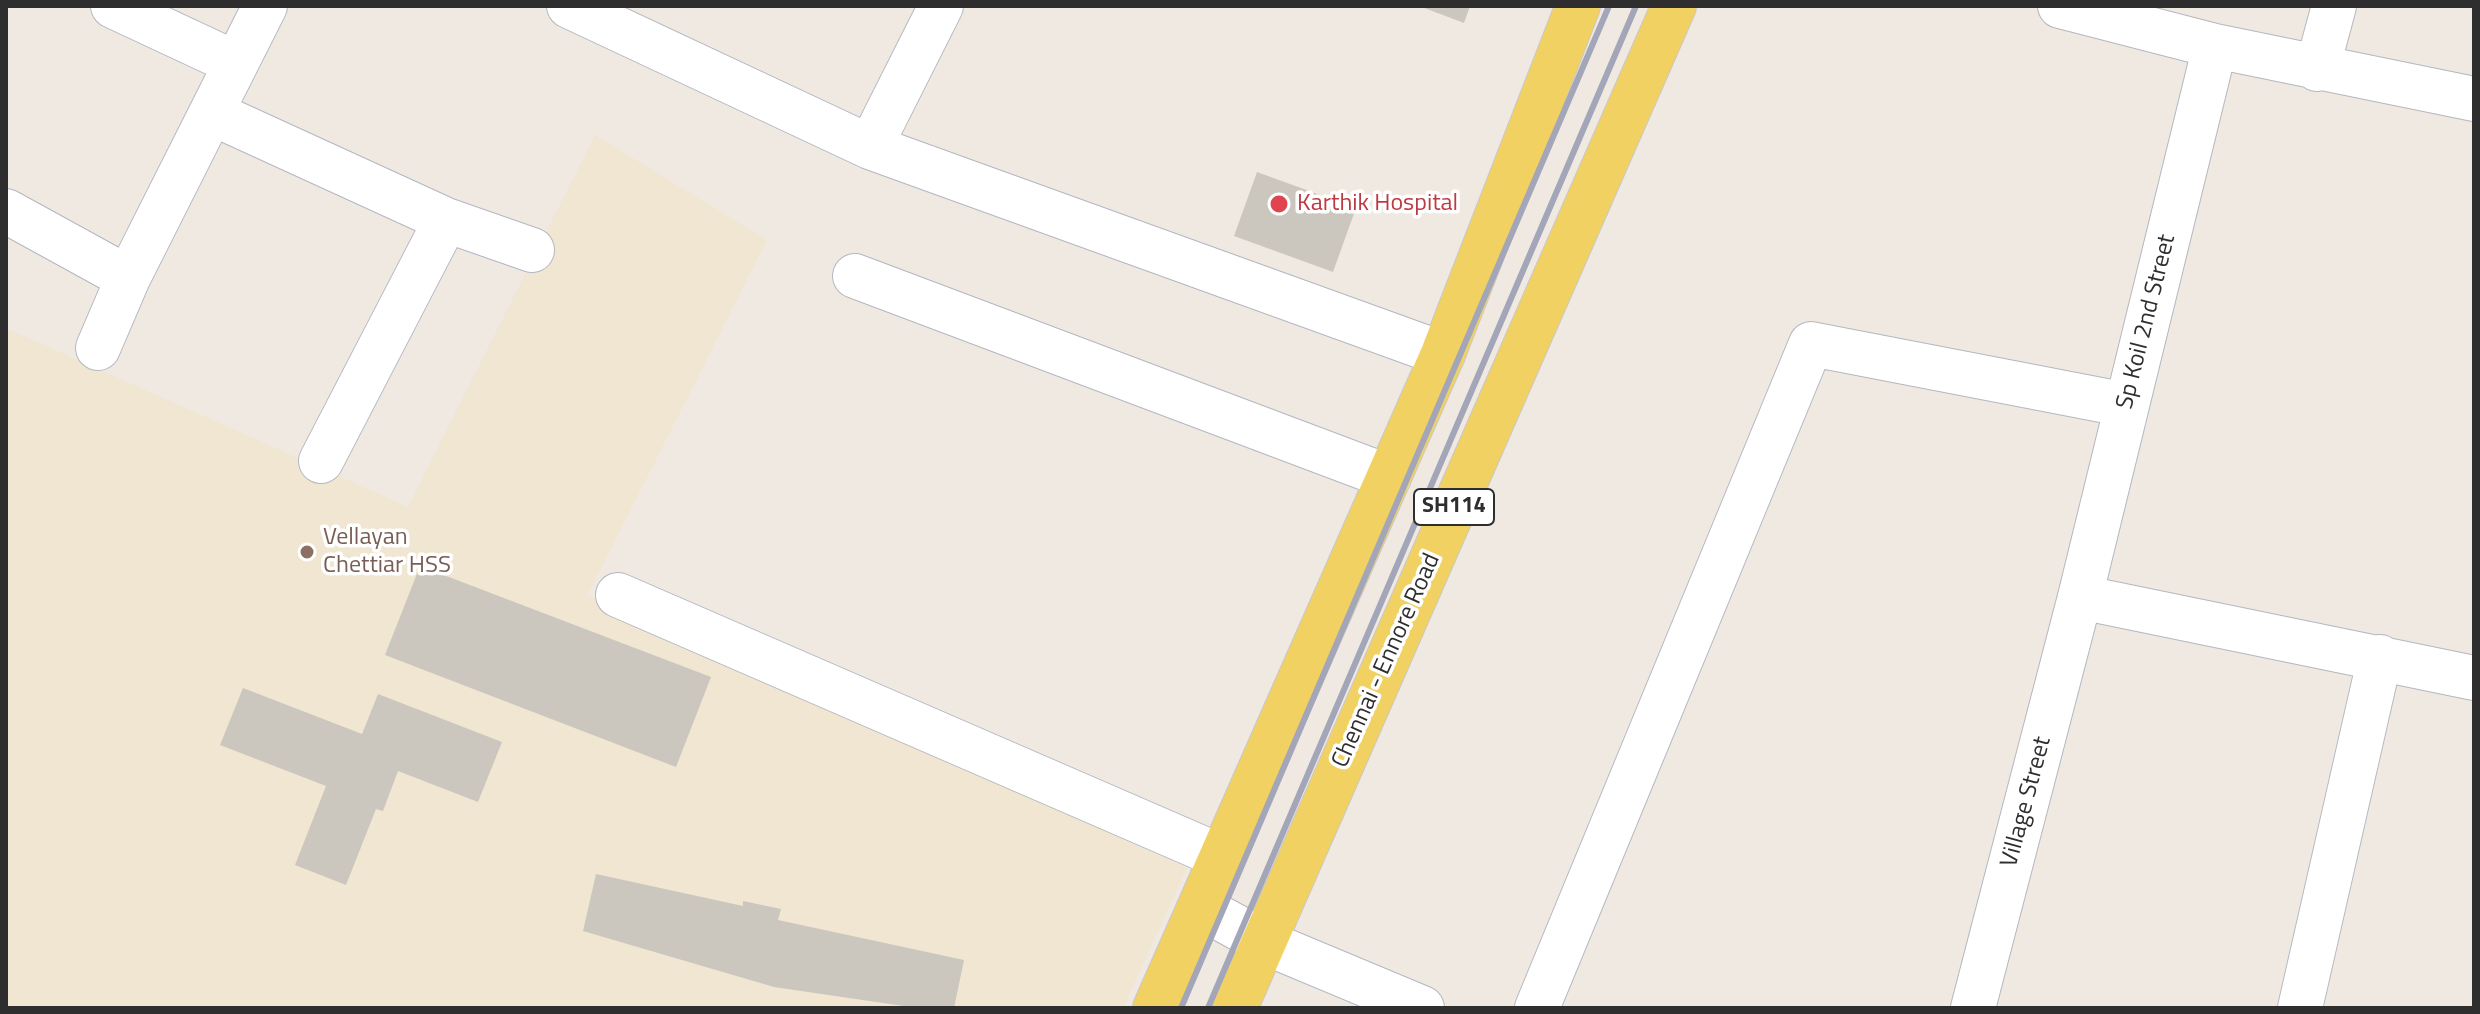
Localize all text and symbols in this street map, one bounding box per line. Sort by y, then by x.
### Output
place label: Karthik Hospital [1297,190,1458,218]
marker: Karthik Hospital [1268,193,1290,215]
street label: Sp Koil 2nd Street [2111,232,2183,412]
road number: SH114 [1414,489,1494,525]
place label: Vellayan Chettiar HSS [323,524,451,580]
marker: Vellayan Chettiar HSS [298,543,316,561]
street label: Chennai - Ennore Road [1327,549,1447,773]
street label: Village Street [1996,734,2058,870]

